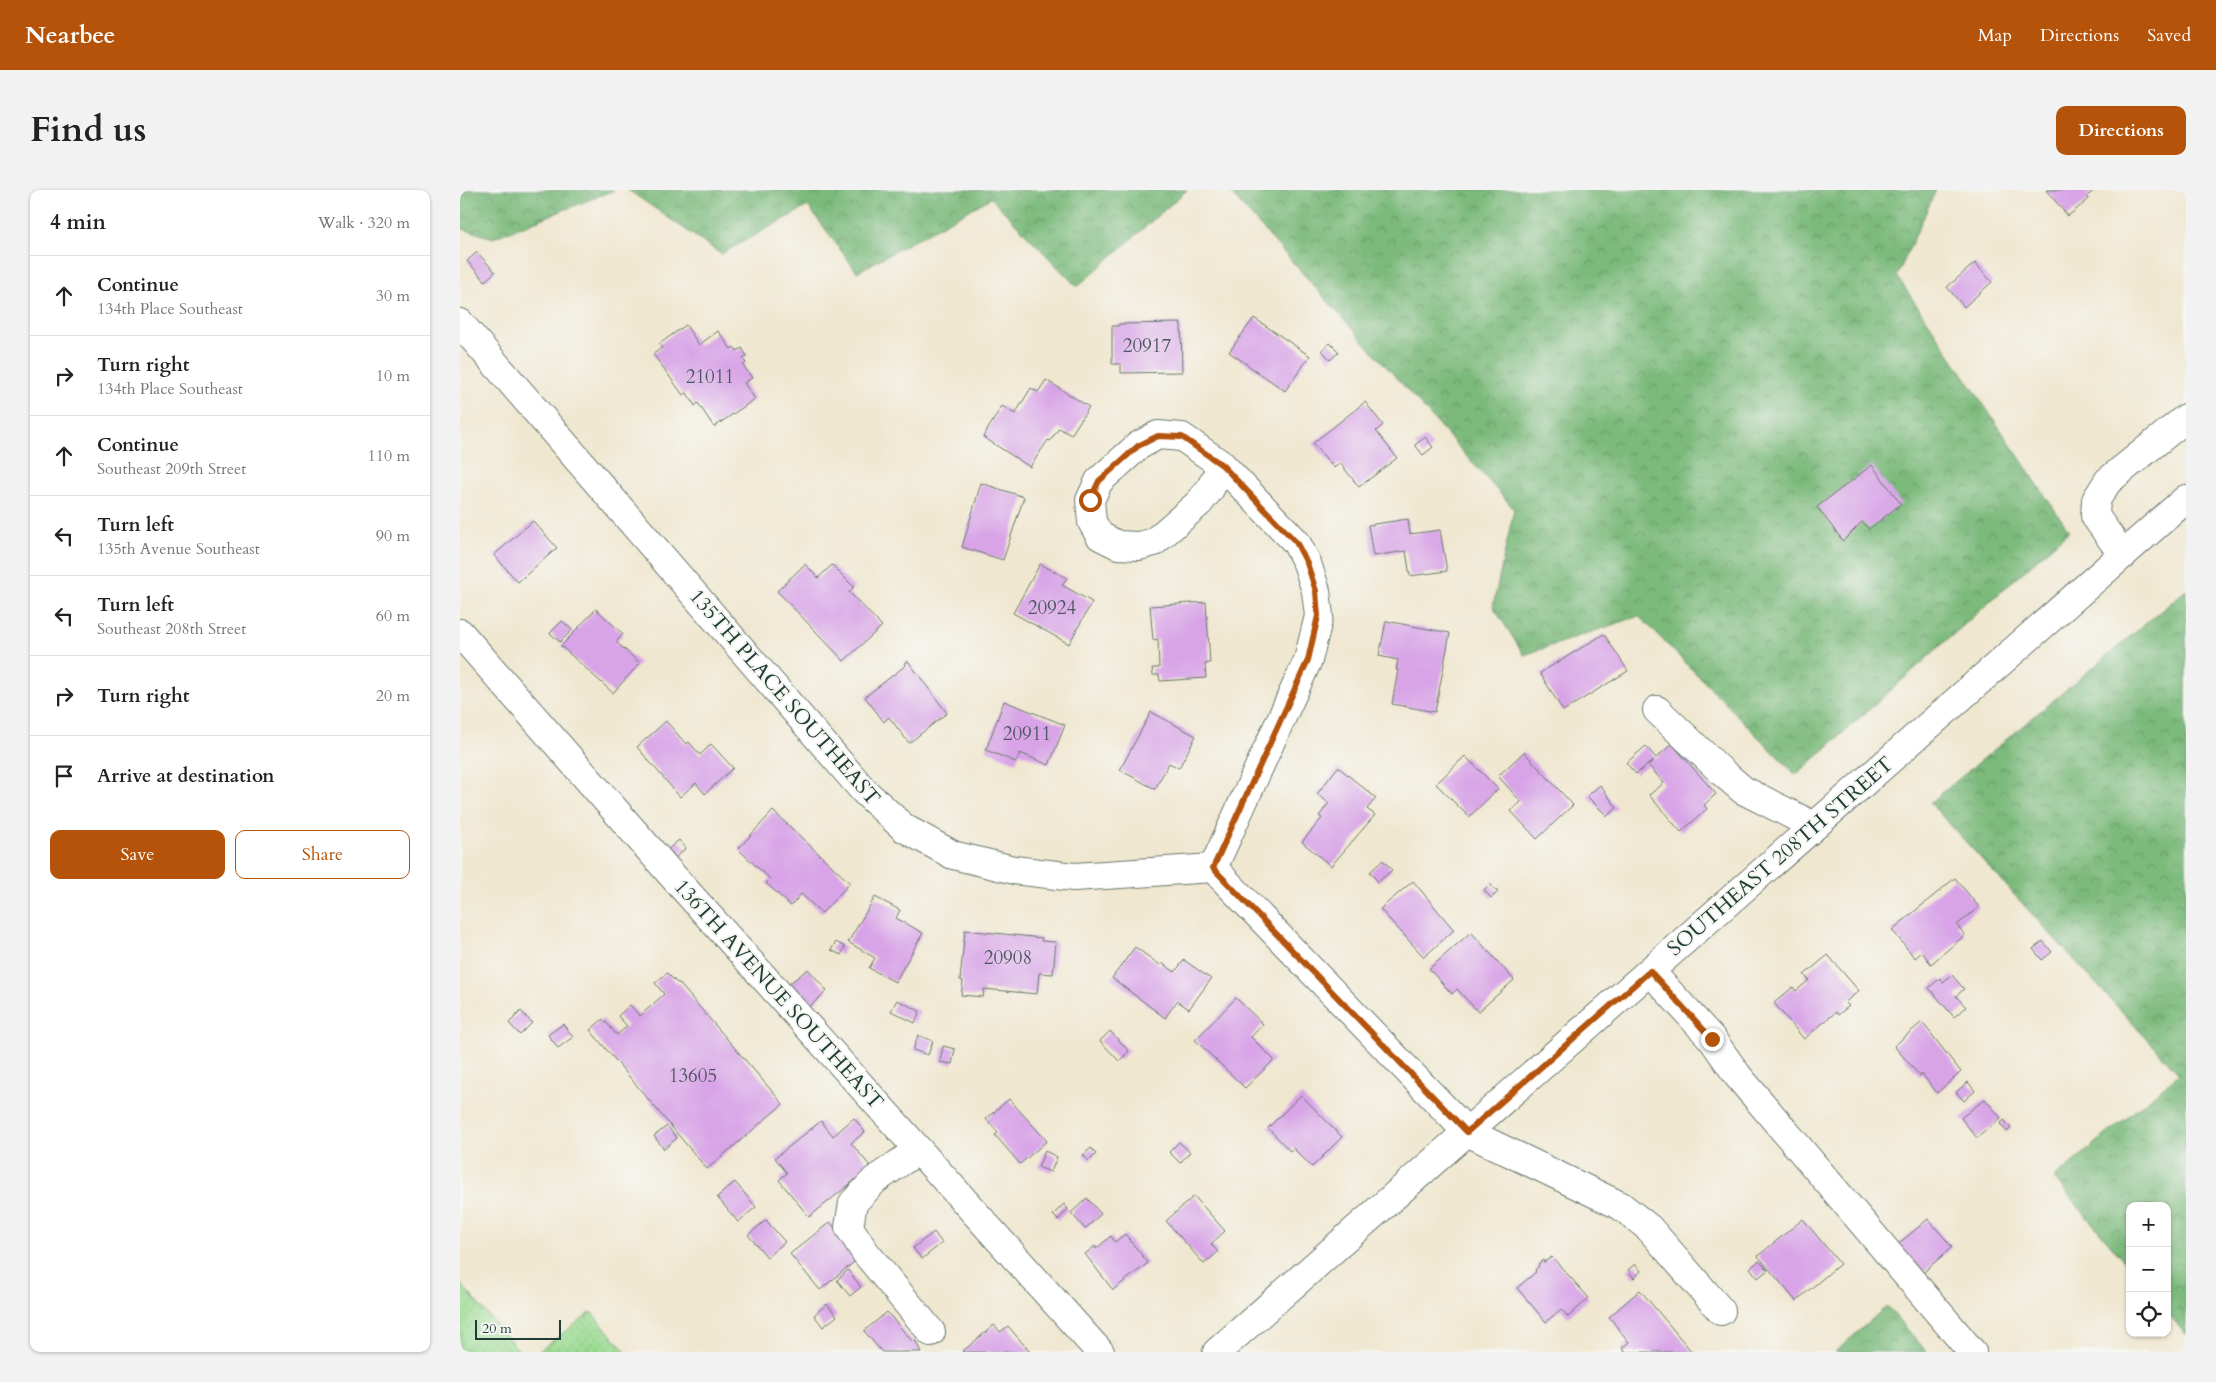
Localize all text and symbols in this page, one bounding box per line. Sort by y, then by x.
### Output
text: Nearbee [25,19,115,52]
text: Map [1978,23,2012,48]
text: Directions [2040,23,2119,48]
text: Saved [2147,23,2191,48]
text: Find us [30,106,146,154]
button: Directions [2056,106,2186,155]
text: 4 min [50,208,106,237]
text: Walk · 320 m [318,212,410,234]
text: Continue [97,272,179,298]
icon: ahead [50,282,78,310]
text: 30 m [376,285,410,307]
text: 134th Place Southeast [97,298,243,320]
house number: 20917 [1123,333,1172,359]
text: Turn right [97,352,189,378]
icon: right [50,362,78,390]
house number: 21011 [686,364,734,390]
text: 10 m [376,365,410,387]
text: 134th Place Southeast [97,378,243,400]
text: Continue [97,432,179,458]
icon: ahead [50,442,78,470]
text: 110 m [368,445,410,467]
text: Southeast 209th Street [97,458,246,480]
route start [1079,489,1102,512]
text: Turn left [97,512,174,538]
icon: left [50,522,78,550]
text: 90 m [376,525,410,547]
text: 135th Avenue Southeast [97,538,260,560]
street label: 135TH PLACE SOUTHEAST [682,583,887,812]
text: Turn left [97,592,174,618]
house number: 20924 [1028,595,1077,621]
icon: left [50,602,78,630]
text: 60 m [376,605,410,627]
text: Southeast 208th Street [97,618,246,640]
icon: right [50,682,78,710]
text: Turn right [97,683,189,709]
text: 20 m [376,685,410,707]
house number: 20911 [1003,721,1051,747]
street label: SOUTHEAST 208TH STREET [1661,750,1900,963]
icon: arrive [50,762,78,790]
text: Arrive at destination [97,763,274,789]
button: Save [50,830,225,879]
button: Share [235,830,410,879]
street label: 136TH AVENUE SOUTHEAST [667,873,890,1116]
house number: 20908 [984,945,1032,971]
route end [1701,1028,1724,1051]
house number: 13605 [669,1063,717,1089]
map controls [2126,1202,2171,1337]
button: + [2126,1202,2171,1247]
button: − [2126,1247,2171,1292]
button: locate [2126,1292,2171,1337]
scale bar [475,1317,561,1340]
text: 20 m [482,1319,512,1338]

